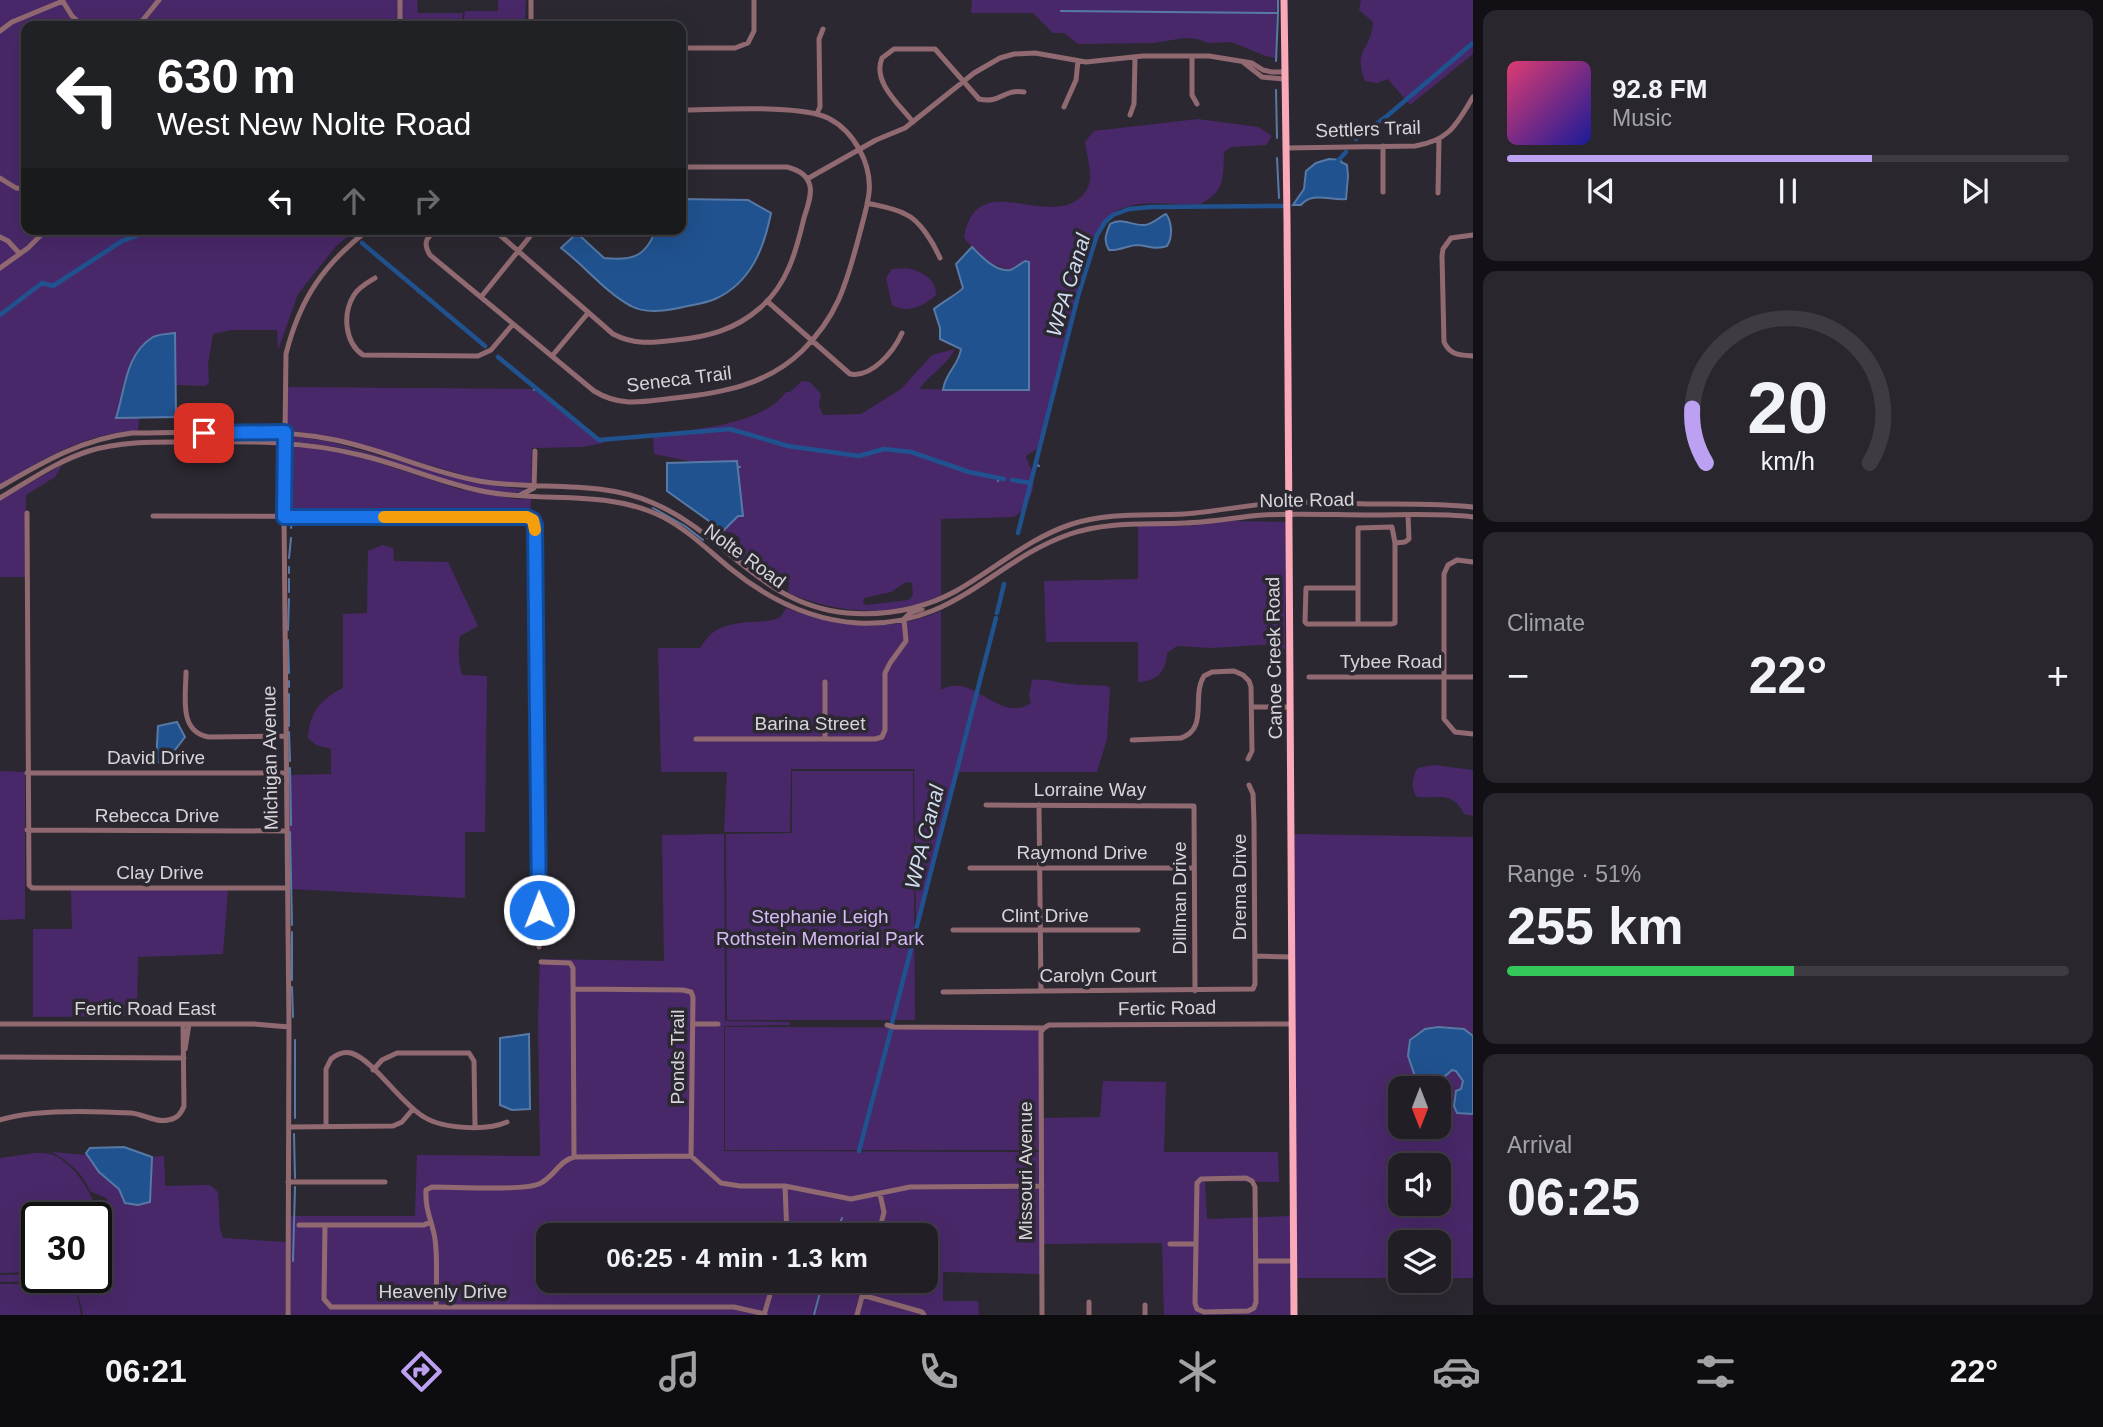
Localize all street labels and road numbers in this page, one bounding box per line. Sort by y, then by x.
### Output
street label: Settlers Trail [1315,117,1421,141]
street label: Seneca Trail [625,362,733,396]
street label: Nolte Road [1259,489,1355,511]
street label: Nolte Road [700,520,790,592]
street label: Canoe Creek Road [1262,577,1286,739]
street label: Tybee Road [1340,651,1442,672]
street label: Michigan Avenue [258,686,282,830]
street label: Barina Street [755,713,866,734]
street label: David Drive [107,747,205,768]
street label: Lorraine Way [1034,779,1147,800]
street label: Rebecca Drive [95,805,219,826]
street label: Drema Drive [1229,834,1250,940]
street label: Raymond Drive [1017,842,1147,863]
street label: Dillman Drive [1169,842,1190,954]
street label: Clay Drive [116,862,204,883]
street label: Clint Drive [1001,905,1089,926]
street label: Carolyn Court [1039,965,1157,986]
street label: Fertic Road [1118,997,1216,1019]
street label: Fertic Road East [74,998,216,1019]
street label: Ponds Trail [667,1009,688,1105]
street label: Missouri Avenue [1015,1101,1036,1241]
street label: Heavenly Drive [379,1281,507,1302]

